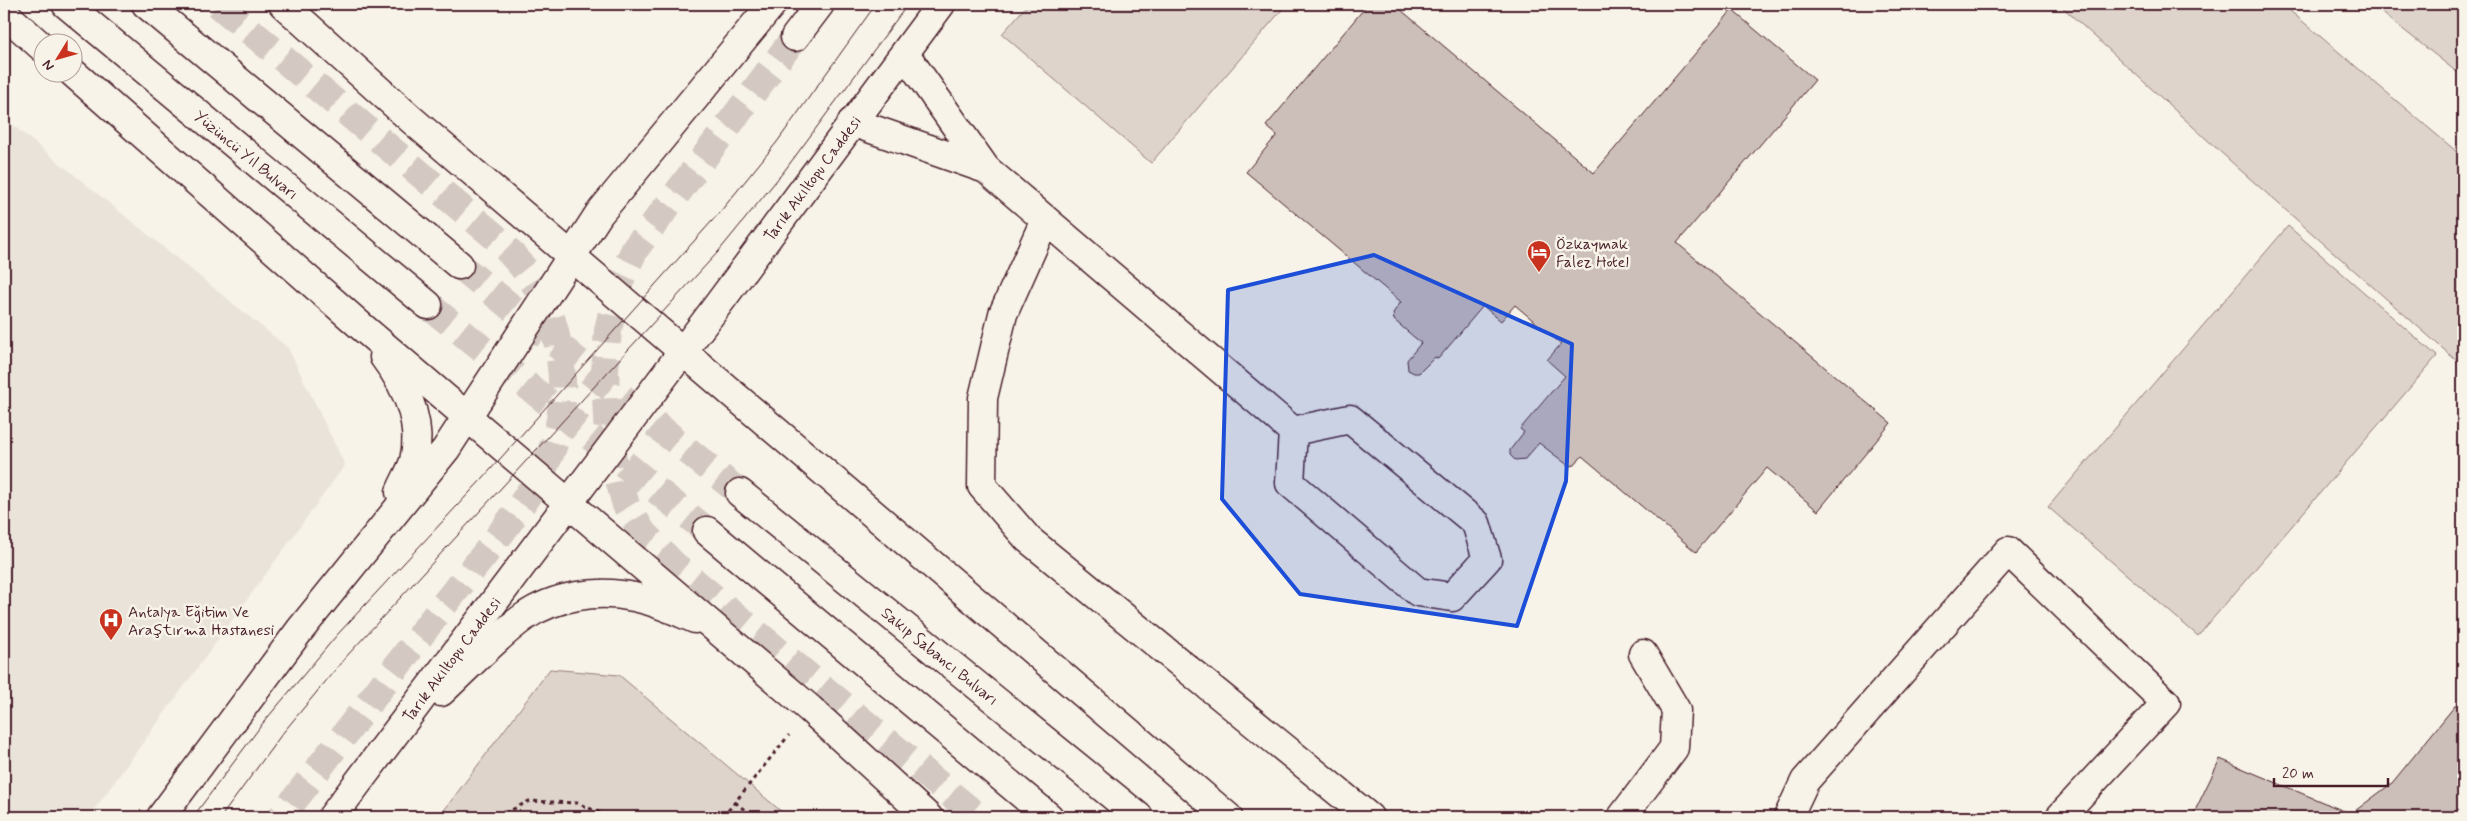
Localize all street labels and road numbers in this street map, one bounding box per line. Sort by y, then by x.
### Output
street label: Yüzüncü Yıl Bulvarı [189,106,302,205]
street label: Tarık Akıltopu Caddesi [759,112,867,246]
street label: Tarık Akıltopu Caddesi [398,593,506,727]
street label: Sakıp Sabancı Bulvarı [876,603,1002,711]

